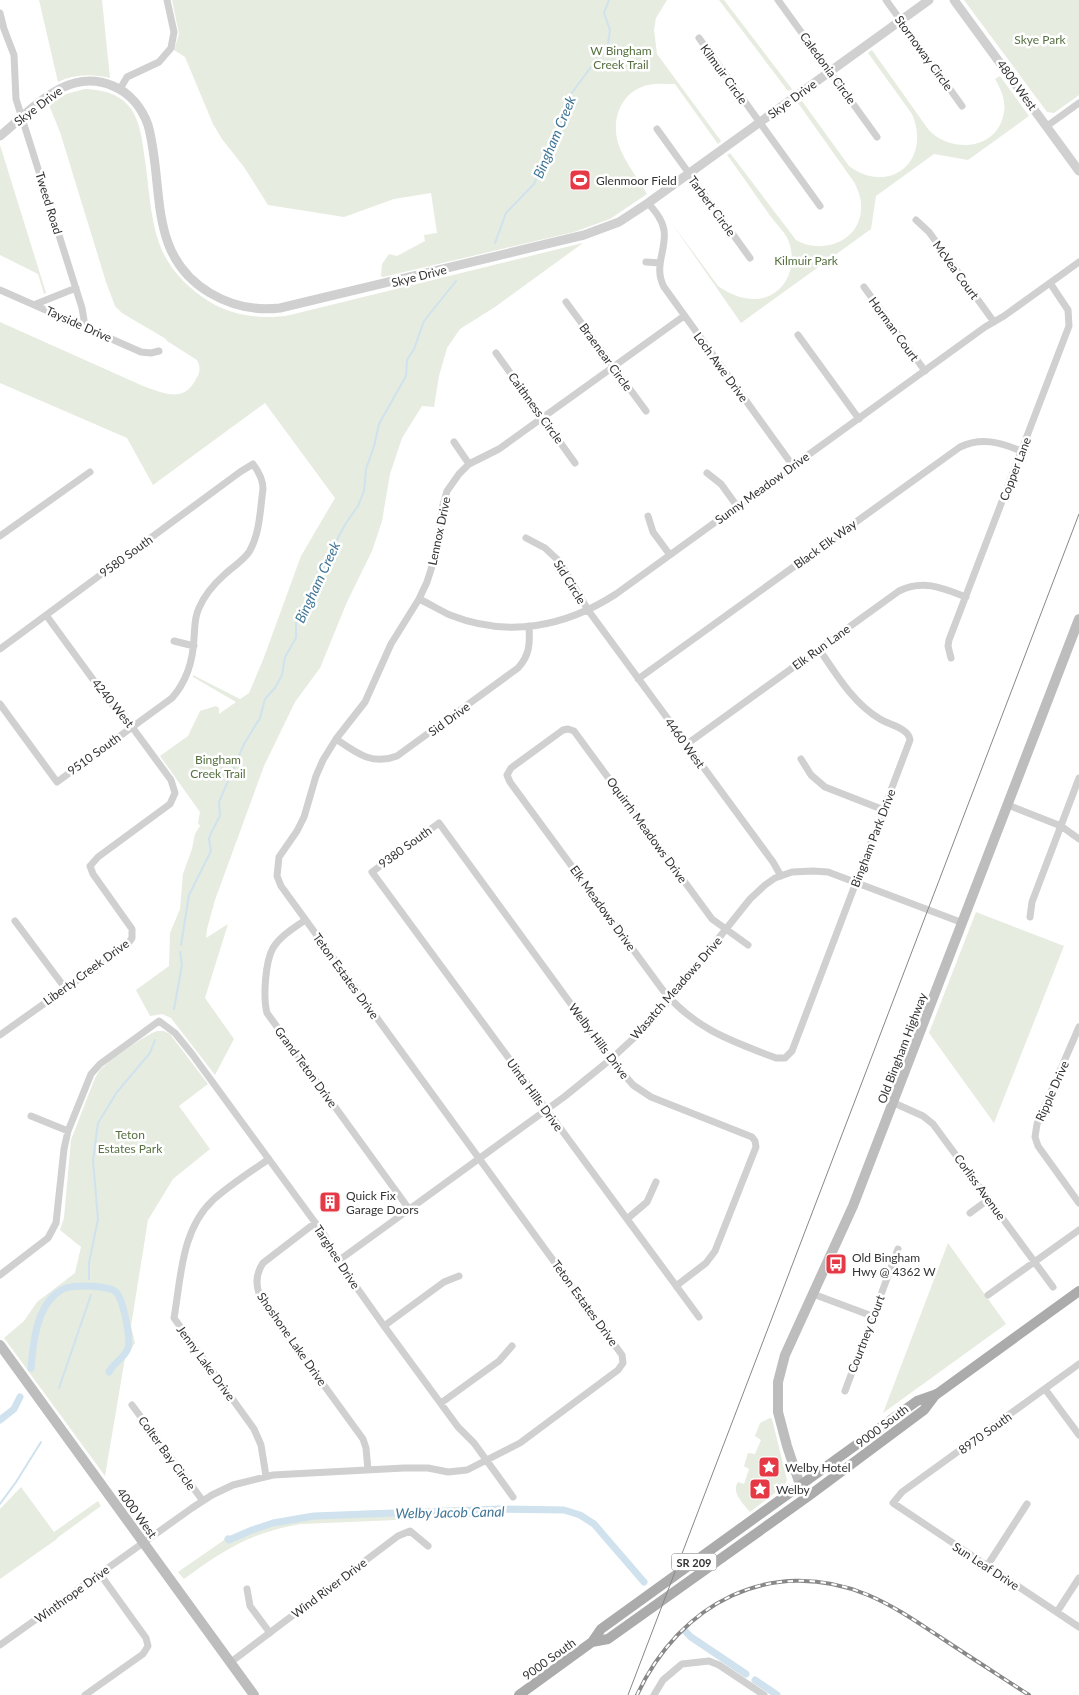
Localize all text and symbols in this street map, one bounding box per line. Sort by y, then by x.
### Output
street label: Stornoway Circle [892,13,956,93]
street label: Caledonia Circle [797,29,859,107]
park label: Skye Park [1014,32,1067,47]
street label: Kilmuir Circle [697,41,751,107]
park label: W Bingham Creek Trail [590,43,652,72]
street label: 4800 West [994,57,1041,114]
street label: Skye Drive [765,76,819,122]
street label: Skye Drive [11,83,65,129]
water label: Bingham Creek [529,93,579,181]
sports icon: Glenmoor Field [568,168,592,192]
street label: Tweed Road [32,170,66,236]
place label: Glenmoor Field [596,173,677,188]
street label: Tarbert Circle [685,173,739,239]
street label: McVea Court [930,238,983,303]
park label: Kilmuir Park [774,253,839,268]
street label: Skye Drive [390,262,448,290]
street label: Horman Court [866,294,923,365]
street label: Tayside Drive [44,303,114,345]
street label: Braenear Circle [576,320,636,394]
street label: Loch Awe Drive [691,329,751,405]
street label: Caithness Circle [505,369,567,447]
street label: Copper Lane [996,435,1034,503]
street label: Sunny Meadow Drive [712,449,812,527]
street label: Lennox Drive [424,495,454,567]
street label: Black Elk Way [791,516,860,572]
street label: 9580 South [97,532,155,580]
water label: Bingham Creek [291,538,343,625]
street label: Sid Circle [551,557,589,607]
street label: Elk Run Lane [789,621,853,673]
street label: 4240 West [89,676,138,731]
street label: Sid Drive [425,699,473,739]
street label: 4460 West [662,715,709,772]
street label: 9510 South [65,730,123,778]
park label: Bingham Creek Trail [190,752,246,781]
street label: Oquirrh Meadows Drive [604,774,690,886]
street label: Bingham Park Drive [847,787,899,889]
street label: 9380 South [376,823,434,871]
street label: Elk Meadows Drive [567,862,639,954]
street label: Teton Estates Drive [310,930,382,1022]
street label: Wasatch Meadows Drive [627,933,725,1043]
street label: Liberty Creek Drive [40,936,132,1008]
street label: Old Bingham Highway [874,990,930,1105]
street label: Welby Hills Drive [566,1000,632,1082]
street label: Grand Teton Drive [272,1024,340,1110]
street label: Uinta Hills Drive [504,1056,566,1134]
street label: Ripple Drive [1032,1058,1072,1124]
park label: Teton Estates Park [98,1127,163,1156]
street label: Corliss Avenue [951,1151,1009,1223]
place label: Quick Fix Garage Doors [346,1188,419,1217]
building icon: Quick Fix Garage Doors [318,1190,342,1214]
street label: Targhee Drive [311,1222,363,1292]
place label: Old Bingham Hwy @ 4362 W [852,1250,936,1279]
bus stop icon: Old Bingham Hwy @ 4362 W [824,1252,848,1276]
street label: Teton Estates Drive [549,1257,621,1349]
street label: Shoshone Lake Drive [254,1289,330,1389]
street label: Courtney Court [844,1292,888,1375]
street label: Jenny Lake Drive [174,1322,238,1404]
street label: 9000 South [853,1401,911,1451]
street label: 8970 South [956,1409,1014,1457]
street label: Colter Bay Circle [135,1413,199,1493]
place icon: Welby Hotel [757,1455,781,1479]
place label: Welby Hotel [785,1460,851,1475]
place icon: Welby [748,1477,772,1501]
place label: Welby [776,1482,810,1497]
street label: 4000 West [114,1485,161,1542]
water label: Welby Jacob Canal [395,1503,505,1521]
street label: Sun Leaf Drive [950,1539,1022,1593]
road number: SR 209 [672,1554,716,1570]
street label: Wind River Drive [288,1555,370,1621]
street label: Winthrope Drive [32,1562,112,1626]
street label: 9000 South [520,1635,578,1683]

